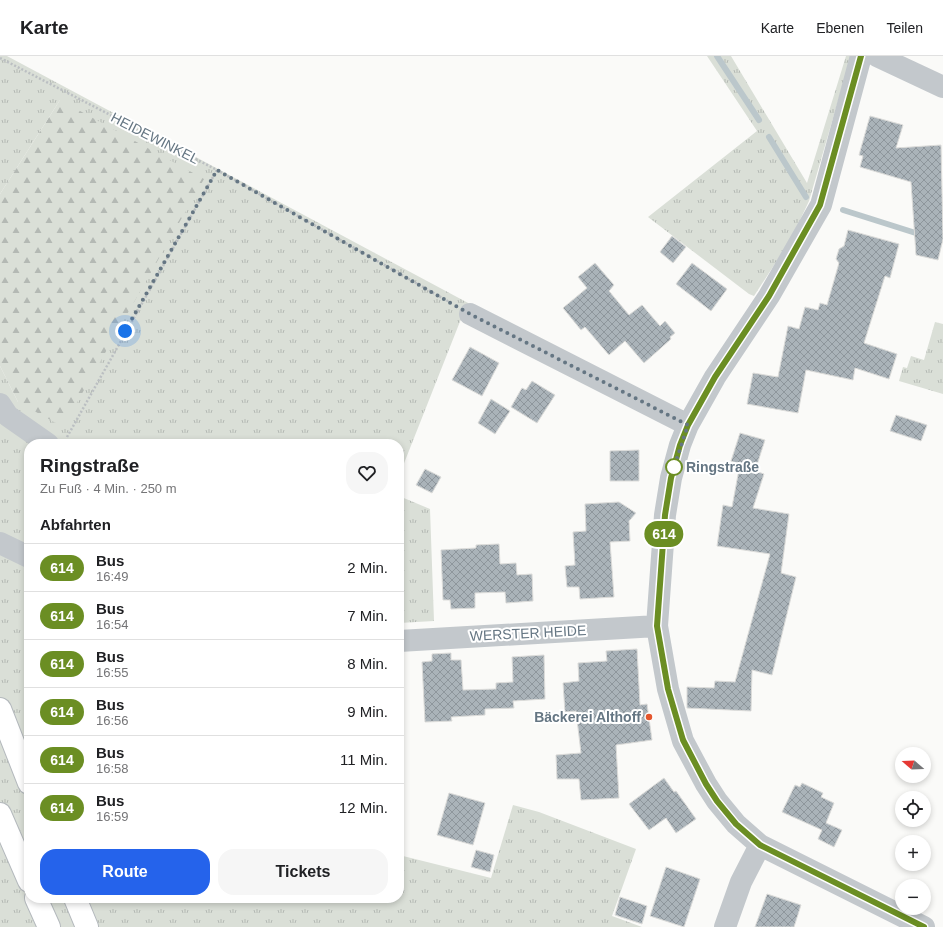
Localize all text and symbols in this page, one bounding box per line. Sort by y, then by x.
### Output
text: Karte [20,17,69,38]
text: Karte [761,20,794,36]
text: Ebenen [816,20,864,36]
text: Teilen [886,20,923,36]
street label: HEIDEWINKEL [108,109,202,167]
your location [115,321,135,341]
button: heart [346,452,388,494]
text: Ringstraße [40,455,139,476]
marker: Ringstraße [665,458,683,476]
place label: Ringstraße [686,459,759,475]
text: Zu Fuß · 4 Min. · 250 m [40,481,177,496]
text: Abfahrten [40,516,111,533]
line badge: 614 [641,521,687,547]
text: 614 [652,526,676,542]
text: Bus [96,552,124,569]
text: 2 Min. [347,559,388,576]
text: 614 [50,560,74,576]
text: 16:49 [96,569,129,584]
text: Bus [96,600,124,617]
text: 7 Min. [347,607,388,624]
text: 614 [50,608,74,624]
text: 16:54 [96,617,129,632]
street label: WERSTER HEIDE [469,622,587,644]
text: Bus [96,648,124,665]
text: 8 Min. [347,655,388,672]
text: 614 [50,656,74,672]
text: 16:55 [96,665,129,680]
text: Bus [96,696,124,713]
text: 9 Min. [347,703,388,720]
text: 614 [50,704,74,720]
place label: Bäckerei Althoff [534,709,641,725]
marker: Bäckerei Althoff [644,712,654,722]
text: 16:56 [96,713,129,728]
text: Bus [96,744,124,761]
north arrow [895,747,931,783]
map controls [895,747,931,915]
text: 11 Min. [340,751,388,768]
text: 614 [50,752,74,768]
text: 16:58 [96,761,129,776]
button: locate [895,791,931,827]
text: Bus [96,792,124,809]
text: 12 Min. [339,799,388,816]
text: 614 [50,800,74,816]
text: 16:59 [96,809,129,824]
button: + [895,835,931,871]
button: Route [40,849,210,895]
button: Tickets [218,849,388,895]
button: − [895,879,931,915]

